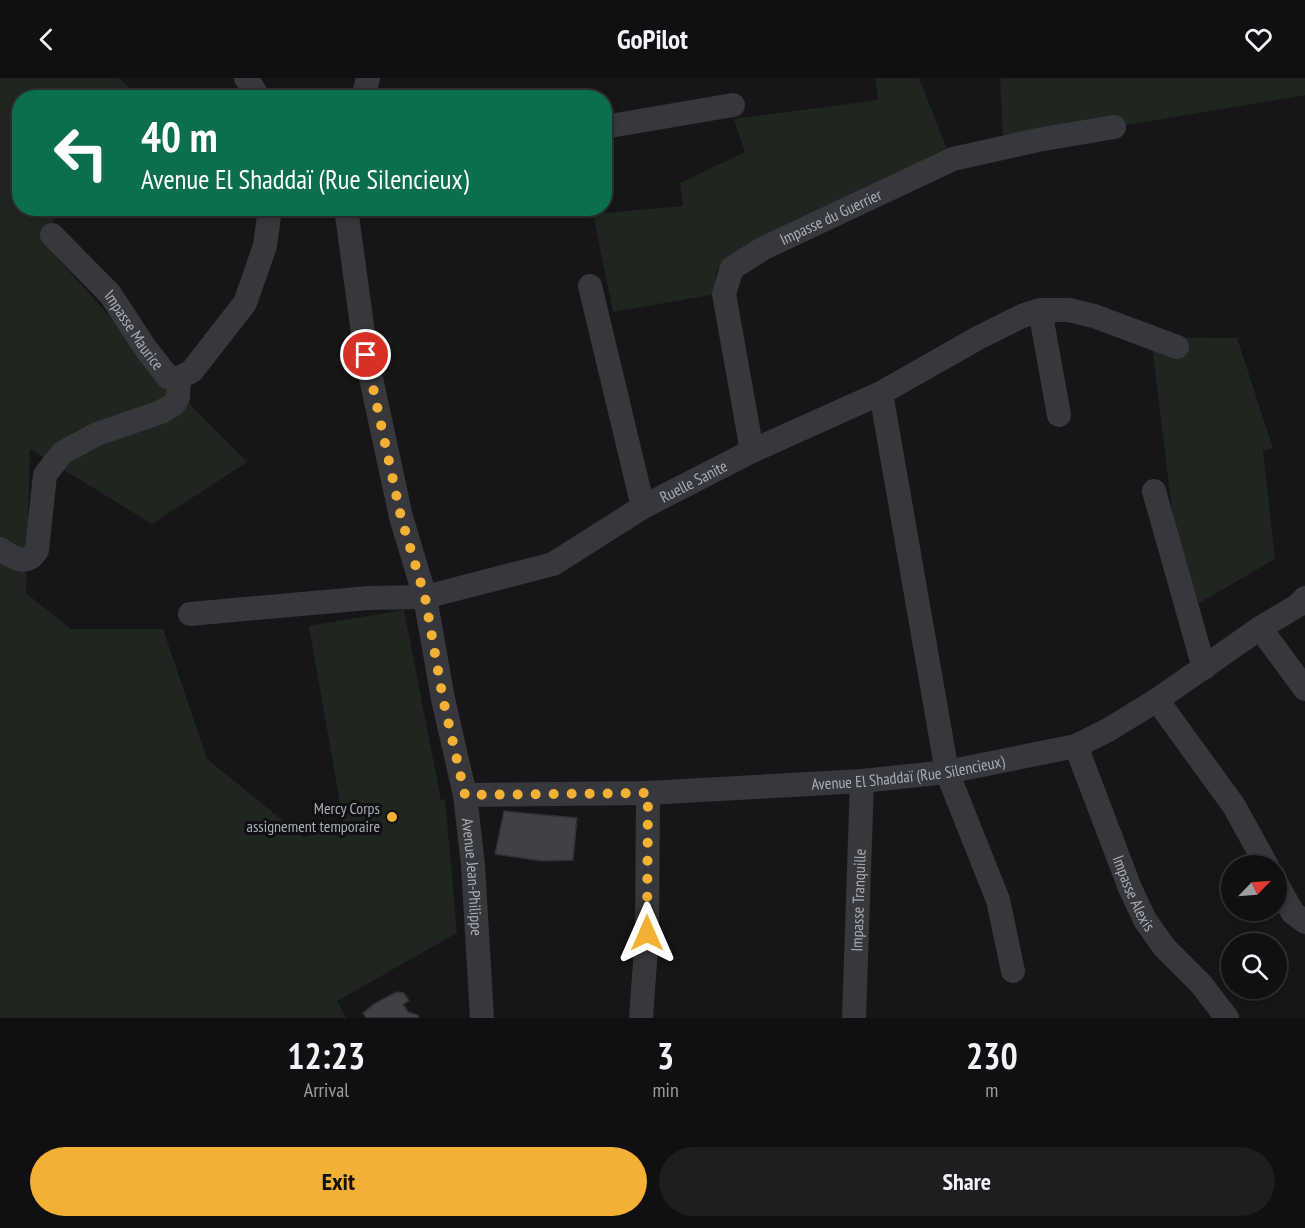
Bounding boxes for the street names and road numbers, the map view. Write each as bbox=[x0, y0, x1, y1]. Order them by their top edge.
street label: Impasse du Guerrier bbox=[776, 184, 885, 249]
street label: Impasse Maurice bbox=[101, 285, 168, 374]
street label: Ruelle Sanite bbox=[656, 455, 731, 507]
street label: Avenue El Shaddaï (Rue Silencieux) bbox=[811, 751, 1007, 794]
street label: Avenue Jean-Philippe bbox=[458, 817, 487, 936]
street label: Impasse Tranquille bbox=[846, 848, 870, 952]
street label: Impasse Alexis bbox=[1108, 852, 1160, 935]

